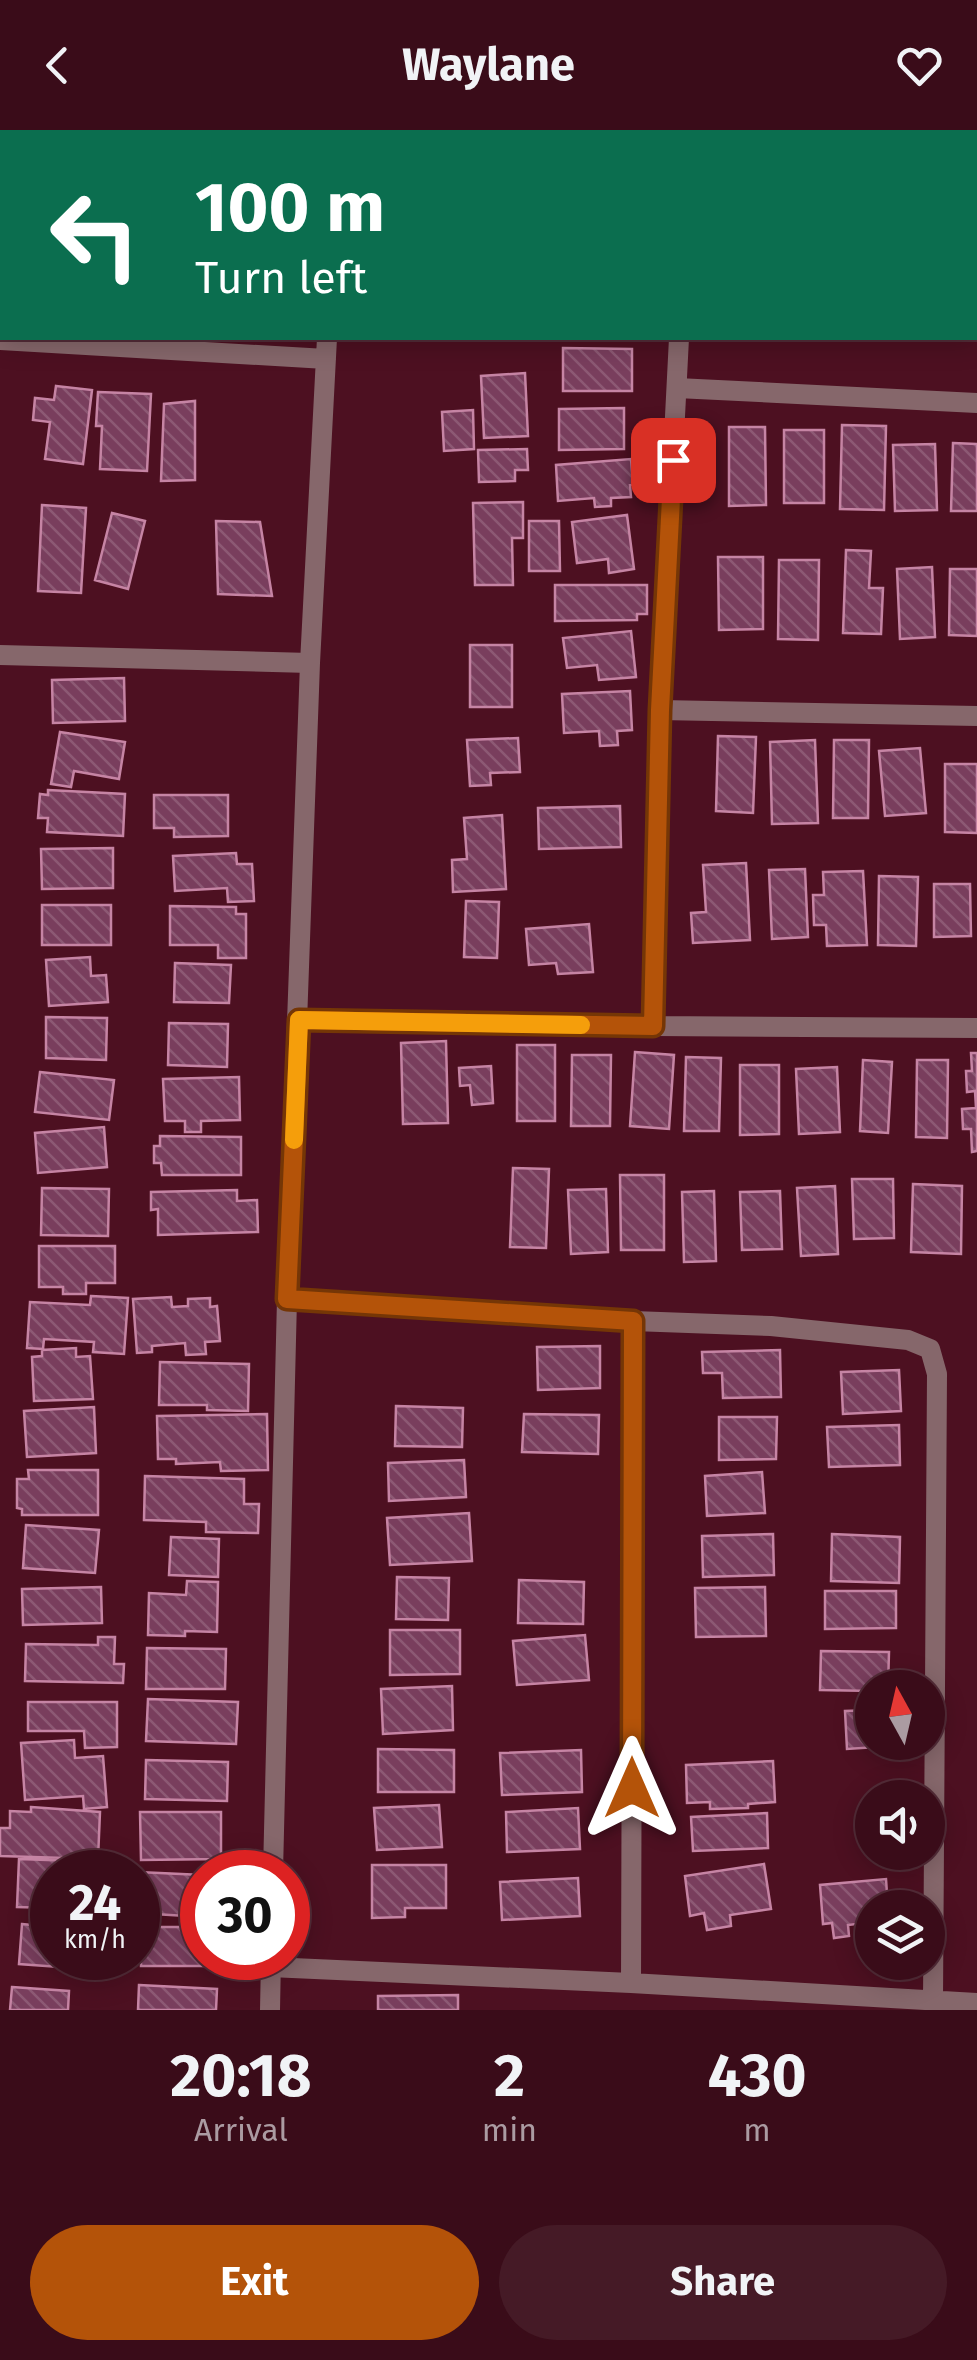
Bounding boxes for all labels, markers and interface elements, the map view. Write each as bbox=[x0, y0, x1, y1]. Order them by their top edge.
icon: back bbox=[30, 38, 85, 93]
text: Waylane bbox=[402, 38, 575, 92]
icon: heart bbox=[892, 38, 947, 93]
text: 100 m bbox=[195, 166, 385, 250]
icon: left bbox=[30, 170, 160, 300]
text: Turn left bbox=[195, 251, 367, 305]
pin bbox=[631, 418, 716, 503]
icon: arrive bbox=[646, 433, 701, 488]
north arrow bbox=[855, 1670, 945, 1760]
map controls bbox=[855, 1670, 945, 1980]
position arrow bbox=[580, 1736, 684, 1840]
button: sound bbox=[855, 1780, 945, 1870]
speed limit sign: 30 bbox=[180, 1850, 310, 1980]
text: 24 bbox=[69, 1873, 121, 1933]
button: layers bbox=[855, 1890, 945, 1980]
text: km/h bbox=[64, 1925, 126, 1955]
text: 20:18 bbox=[170, 2040, 312, 2112]
text: 2 bbox=[494, 2040, 525, 2112]
text: 430 bbox=[707, 2040, 807, 2112]
text: Arrival bbox=[194, 2111, 288, 2149]
text: min bbox=[482, 2111, 537, 2149]
text: m bbox=[743, 2111, 771, 2149]
button: Exit bbox=[30, 2225, 479, 2340]
button: Share bbox=[499, 2225, 947, 2340]

